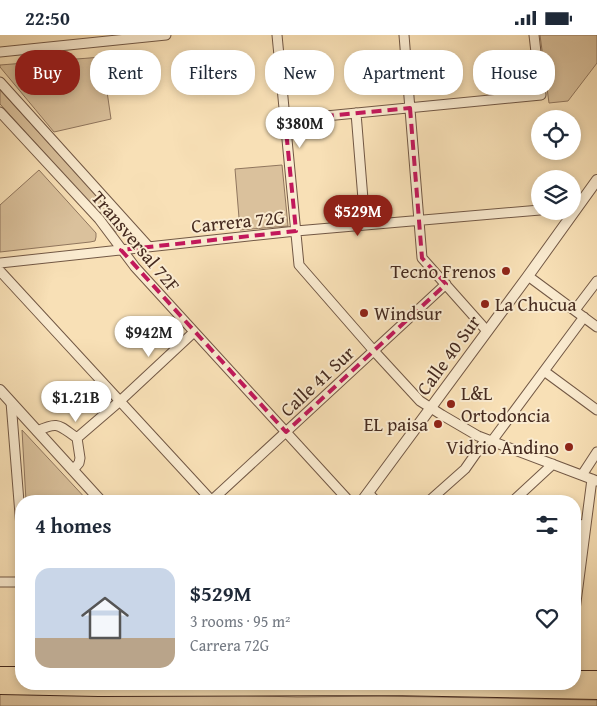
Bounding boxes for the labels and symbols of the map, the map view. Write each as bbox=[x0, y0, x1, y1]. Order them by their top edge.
pin: $380M bbox=[265, 107, 335, 149]
street label: Transversal 72F bbox=[85, 184, 187, 298]
pin: $529M bbox=[323, 195, 393, 237]
street label: Carrera 72G bbox=[190, 202, 286, 240]
place label: Tecno Frenos bbox=[391, 257, 496, 285]
marker: Tecno Frenos bbox=[500, 265, 512, 277]
place label: La Chucua bbox=[495, 290, 576, 318]
marker: La Chucua bbox=[479, 298, 491, 310]
place label: Windsur bbox=[374, 299, 442, 327]
marker: Windsur bbox=[358, 307, 370, 319]
street label: Calle 40 Sur bbox=[409, 309, 487, 401]
pin: $942M bbox=[114, 315, 184, 358]
street label: Calle 41 Sur bbox=[273, 339, 361, 423]
place label: L&L Ortodoncia bbox=[461, 379, 550, 429]
pin: $1.21B bbox=[35, 381, 117, 423]
marker: L&L Ortodoncia bbox=[445, 398, 457, 410]
place label: EL paisa bbox=[364, 410, 428, 438]
marker: EL paisa bbox=[432, 418, 444, 430]
place label: Vidrio Andino bbox=[446, 433, 559, 461]
marker: Vidrio Andino bbox=[563, 441, 575, 453]

